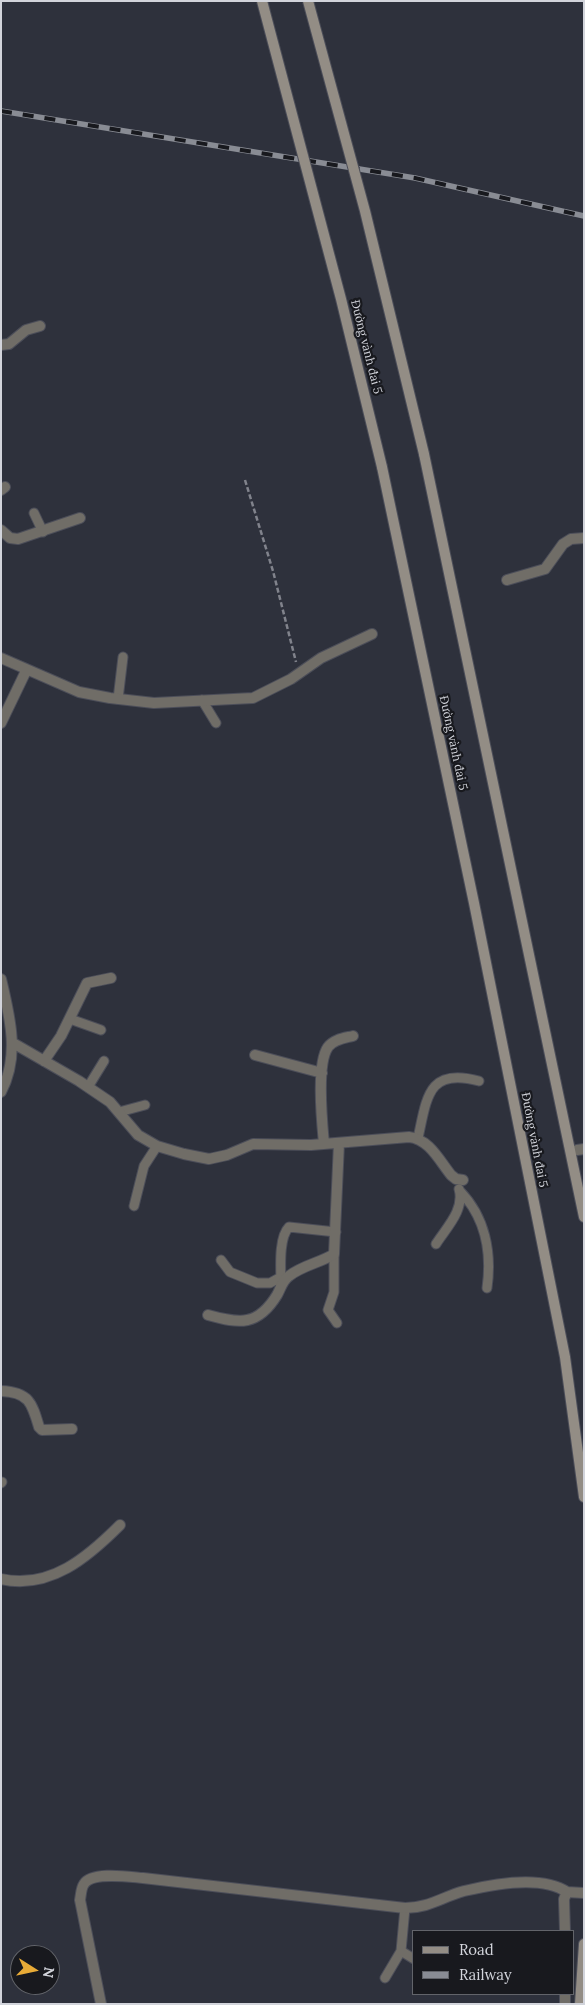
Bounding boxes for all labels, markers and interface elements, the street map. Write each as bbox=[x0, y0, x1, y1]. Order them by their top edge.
street label: Đường vành đai 5 bbox=[347, 298, 385, 396]
street label: Đường vành đai 5 bbox=[436, 694, 470, 792]
street label: Đường vành đai 5 bbox=[518, 1091, 550, 1189]
legend bbox=[412, 1930, 575, 1995]
text: Road bbox=[459, 1940, 494, 1959]
north arrow bbox=[10, 1945, 60, 1995]
text: Railway bbox=[459, 1965, 512, 1984]
text: N bbox=[39, 1966, 59, 1979]

